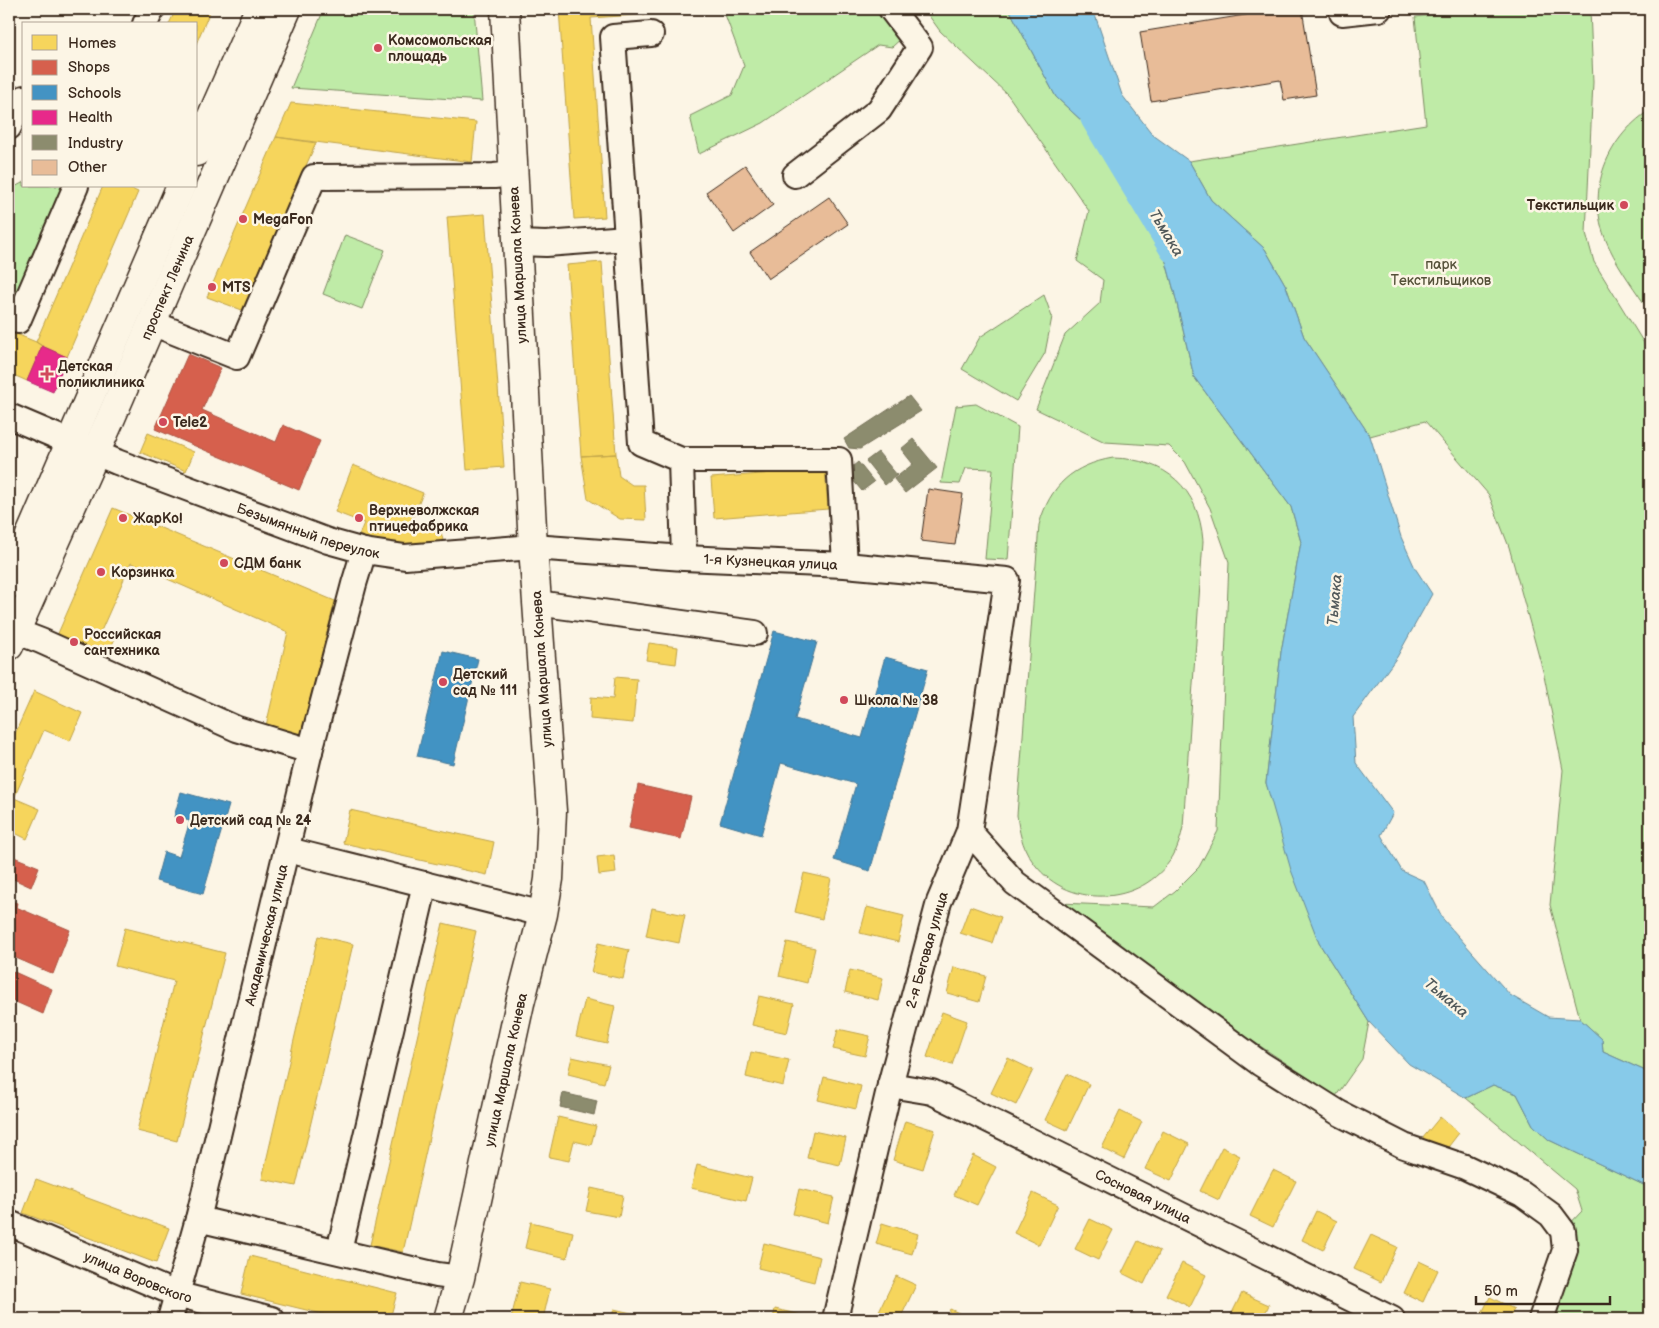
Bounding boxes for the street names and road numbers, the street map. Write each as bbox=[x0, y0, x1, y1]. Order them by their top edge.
street label: улица Маршала Конева bbox=[505, 185, 531, 344]
street label: проспект Ленина bbox=[137, 232, 197, 342]
street label: Безымянный переулок bbox=[235, 499, 382, 562]
street label: 1-я Кузнецкая улица bbox=[703, 550, 839, 573]
street label: улица Маршала Конева bbox=[528, 589, 556, 748]
street label: Академическая улица bbox=[241, 862, 291, 1008]
street label: 2-я Беговая улица bbox=[902, 889, 952, 1010]
street label: улица Маршала Конева bbox=[480, 990, 531, 1148]
street label: Сосновая улица bbox=[1092, 1165, 1195, 1227]
street label: улица Воровского bbox=[82, 1247, 194, 1306]

